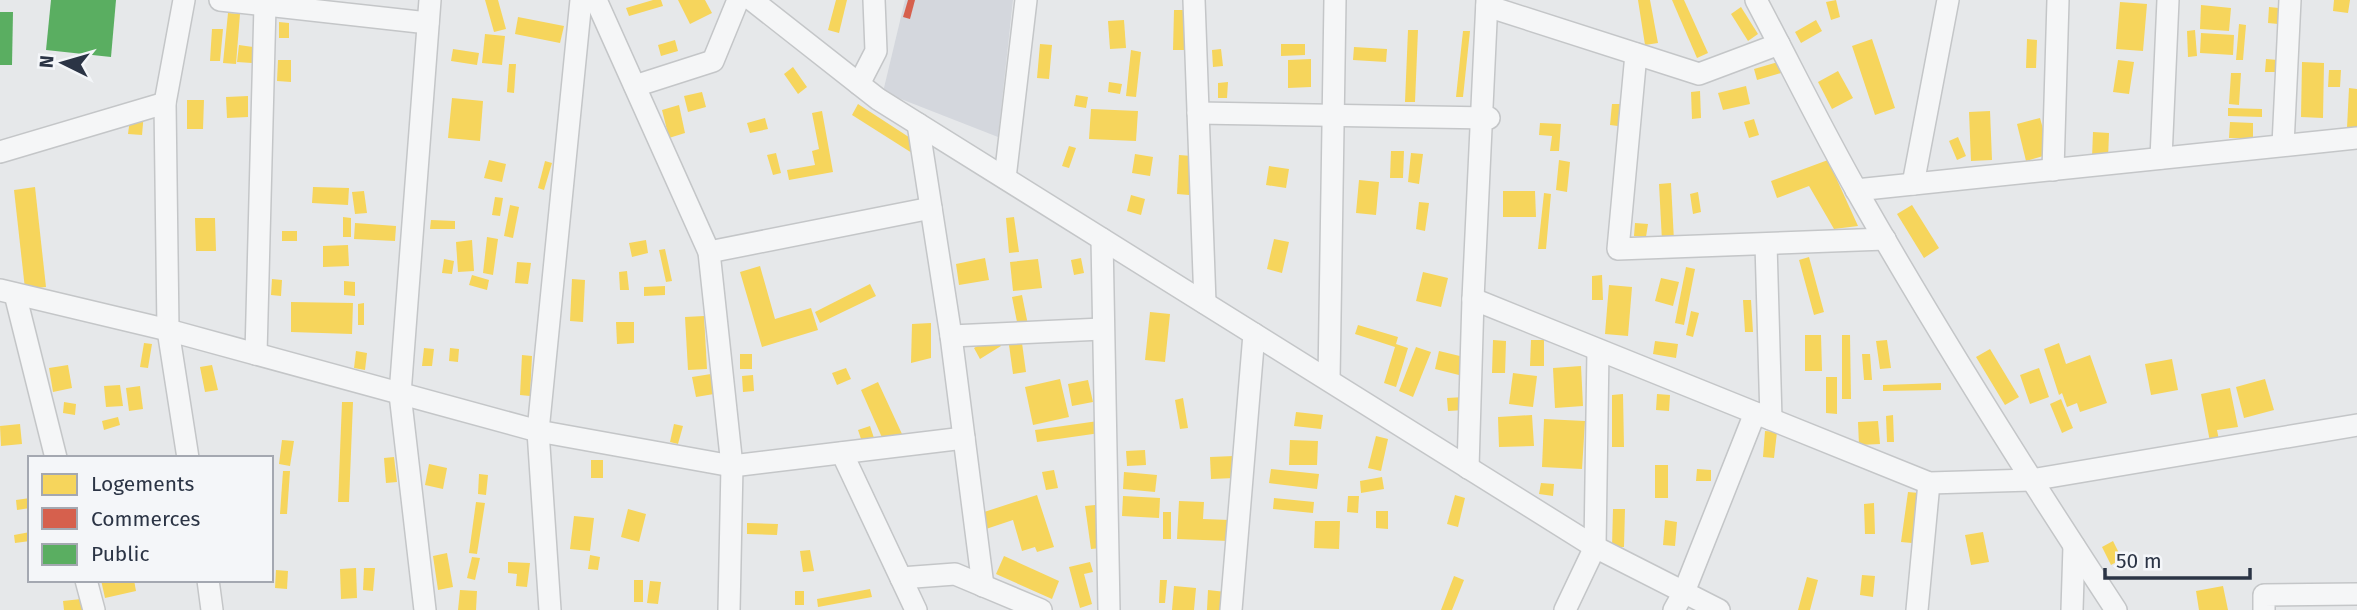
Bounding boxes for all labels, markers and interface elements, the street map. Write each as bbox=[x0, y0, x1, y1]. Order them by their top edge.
north arrow bbox=[28, 28, 98, 98]
text: N bbox=[35, 54, 59, 69]
legend bbox=[28, 456, 273, 582]
text: Logements bbox=[91, 471, 195, 497]
text: Commerces bbox=[91, 506, 201, 532]
scale bar bbox=[2105, 536, 2250, 580]
text: Public bbox=[91, 541, 149, 567]
text: 50 m bbox=[2116, 548, 2162, 574]

